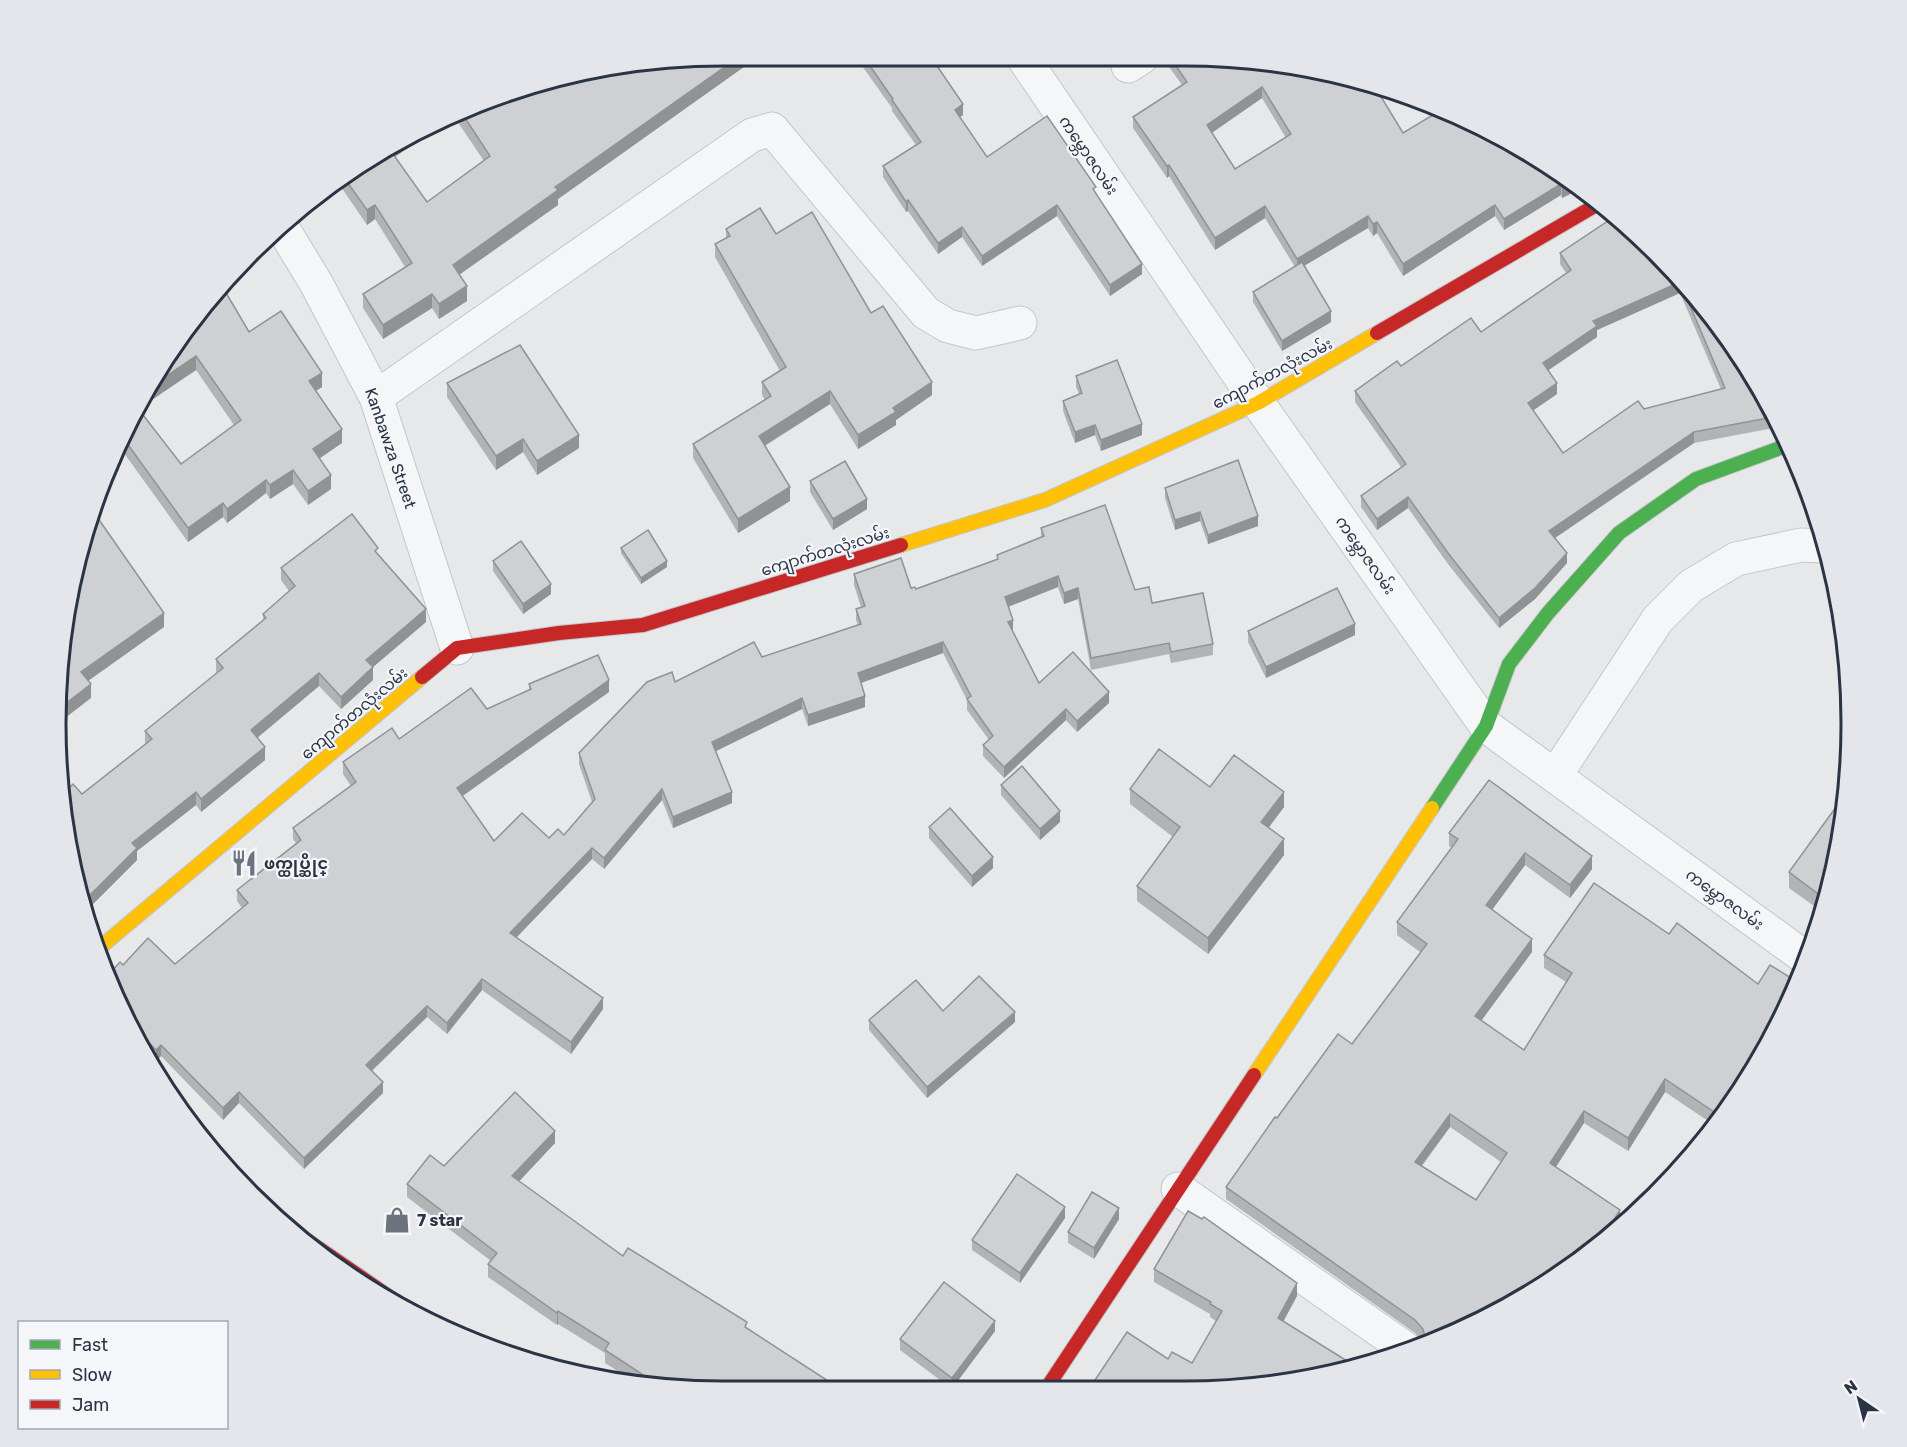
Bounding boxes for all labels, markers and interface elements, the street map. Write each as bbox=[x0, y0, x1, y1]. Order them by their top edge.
street label: ကမ္ဘောဇလမ်း bbox=[1052, 111, 1124, 201]
street label: ကျောက်တလုံးလမ်း bbox=[1208, 332, 1338, 418]
street label: Kanbawza Street bbox=[361, 385, 420, 511]
street label: ကမ္ဘောဇလမ်း bbox=[1328, 511, 1401, 600]
street label: ကျောက်တလုံးလမ်း bbox=[758, 521, 893, 585]
street label: ကျောက်တလုံးလမ်း bbox=[296, 662, 415, 767]
restaurant icon: ဖက္ထုပ္ဆိုင္ bbox=[229, 848, 259, 878]
place label: ဖက္ထုပ္ဆိုင္ bbox=[264, 853, 328, 877]
street label: ကမ္ဘောဇလမ်း bbox=[1680, 863, 1768, 937]
shop icon: 7 star bbox=[382, 1205, 412, 1235]
place label: 7 star bbox=[417, 1211, 463, 1230]
legend bbox=[18, 1321, 228, 1429]
text: Fast bbox=[72, 1334, 108, 1356]
text: Slow bbox=[72, 1364, 112, 1386]
north arrow bbox=[1829, 1369, 1889, 1429]
text: N bbox=[1841, 1376, 1861, 1398]
text: Jam bbox=[72, 1394, 109, 1416]

